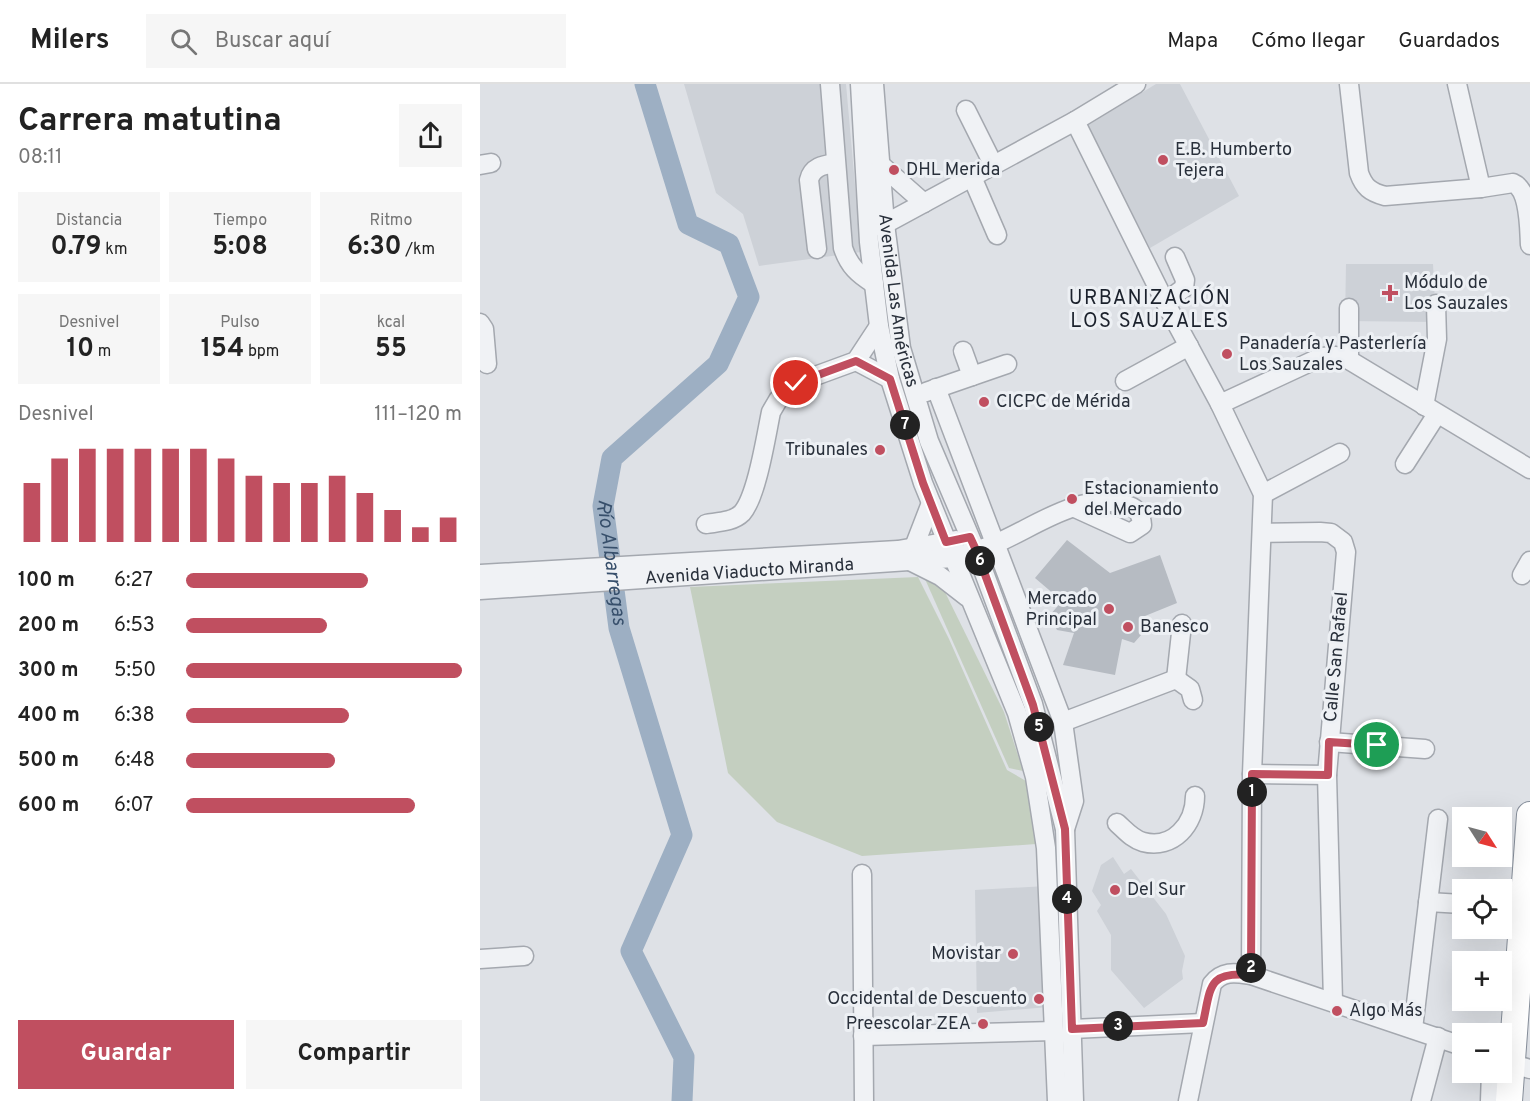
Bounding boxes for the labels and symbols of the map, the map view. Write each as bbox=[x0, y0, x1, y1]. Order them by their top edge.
place label: E.B. Humberto Tejera bbox=[1175, 139, 1292, 183]
marker: E.B. Humberto Tejera bbox=[1156, 153, 1170, 167]
place label: DHL Merida bbox=[906, 159, 1000, 182]
marker: DHL Merida bbox=[887, 163, 901, 177]
street label: Avenida Las Américas bbox=[873, 213, 924, 390]
place label: Módulo de Los Sauzales bbox=[1404, 272, 1508, 316]
district label: URBANIZACIÓN LOS SAUZALES bbox=[1069, 284, 1231, 335]
marker: Módulo de Los Sauzales bbox=[1381, 284, 1399, 302]
place label: Panadería y Pasterlería Los Sauzales bbox=[1239, 333, 1426, 377]
marker: Panadería y Pasterlería Los Sauzales bbox=[1220, 347, 1234, 361]
pin bbox=[770, 357, 821, 408]
place label: CICPC de Mérida bbox=[996, 391, 1130, 414]
marker: CICPC de Mérida bbox=[977, 395, 991, 409]
pin: 7 bbox=[890, 410, 920, 440]
place label: Tribunales bbox=[785, 439, 868, 462]
marker: Tribunales bbox=[873, 443, 887, 457]
place label: Estacionamiento del Mercado bbox=[1084, 478, 1219, 522]
marker: Estacionamiento del Mercado bbox=[1065, 492, 1079, 506]
water label: Río Albarregas bbox=[589, 497, 632, 628]
pin: 6 bbox=[965, 546, 995, 576]
street label: Avenida Viaducto Miranda bbox=[644, 553, 855, 590]
place label: Mercado Principal bbox=[1026, 588, 1097, 632]
street label: Calle San Rafael bbox=[1320, 591, 1354, 723]
marker: Mercado Principal bbox=[1102, 602, 1116, 616]
place label: Banesco bbox=[1140, 616, 1209, 639]
marker: Banesco bbox=[1121, 620, 1135, 634]
pin: 5 bbox=[1024, 712, 1054, 742]
pin bbox=[1351, 719, 1402, 770]
pin: 1 bbox=[1237, 777, 1267, 807]
north arrow bbox=[1452, 807, 1512, 867]
place label: Del Sur bbox=[1127, 879, 1186, 902]
marker: Del Sur bbox=[1108, 883, 1122, 897]
pin: 4 bbox=[1052, 884, 1082, 914]
place label: Movistar bbox=[931, 943, 1001, 966]
marker: Movistar bbox=[1006, 947, 1020, 961]
pin: 2 bbox=[1236, 953, 1266, 983]
place label: Occidental de Descuento bbox=[827, 988, 1027, 1011]
marker: Occidental de Descuento bbox=[1032, 992, 1046, 1006]
place label: Algo Más bbox=[1349, 1000, 1423, 1023]
marker: Algo Más bbox=[1330, 1004, 1344, 1018]
pin: 3 bbox=[1103, 1011, 1133, 1041]
place label: Preescolar ZEA bbox=[846, 1013, 971, 1036]
marker: Preescolar ZEA bbox=[976, 1017, 990, 1031]

